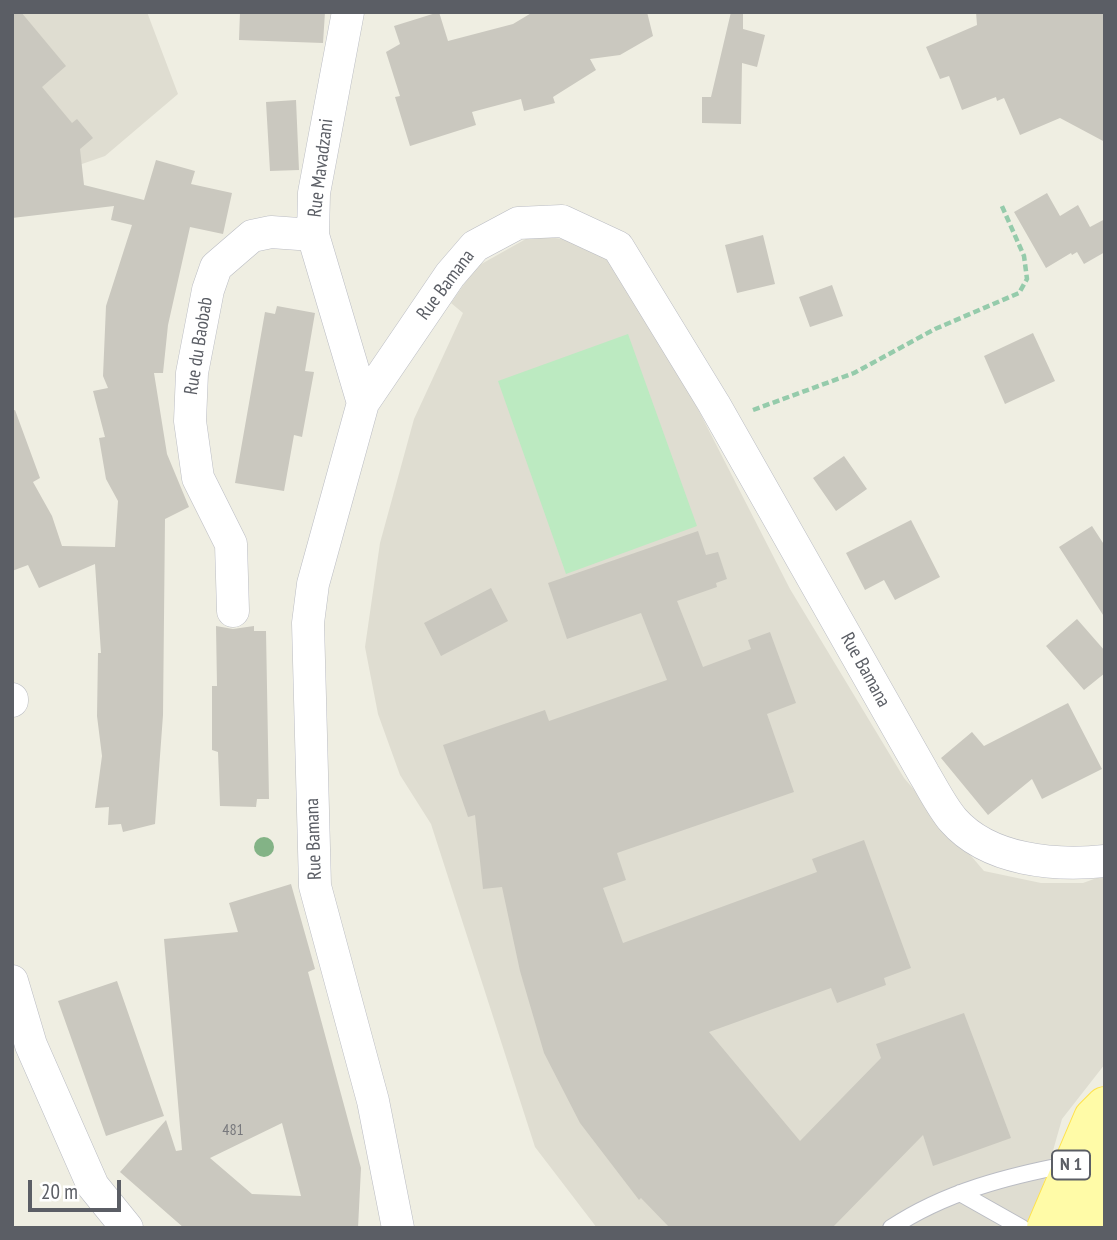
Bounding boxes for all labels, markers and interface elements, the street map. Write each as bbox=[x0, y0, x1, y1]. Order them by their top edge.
street label: Rue Mavadzani bbox=[304, 117, 338, 219]
street label: Rue Bamana bbox=[412, 246, 480, 324]
street label: Rue du Baobab bbox=[180, 296, 218, 396]
street label: Rue Bamana bbox=[835, 629, 895, 711]
street label: Rue Bamana bbox=[301, 798, 327, 880]
house number: 481 bbox=[222, 1120, 244, 1140]
road number: N 1 bbox=[1052, 1150, 1090, 1180]
scale bar bbox=[32, 1166, 124, 1210]
text: 20 m bbox=[41, 1178, 78, 1205]

